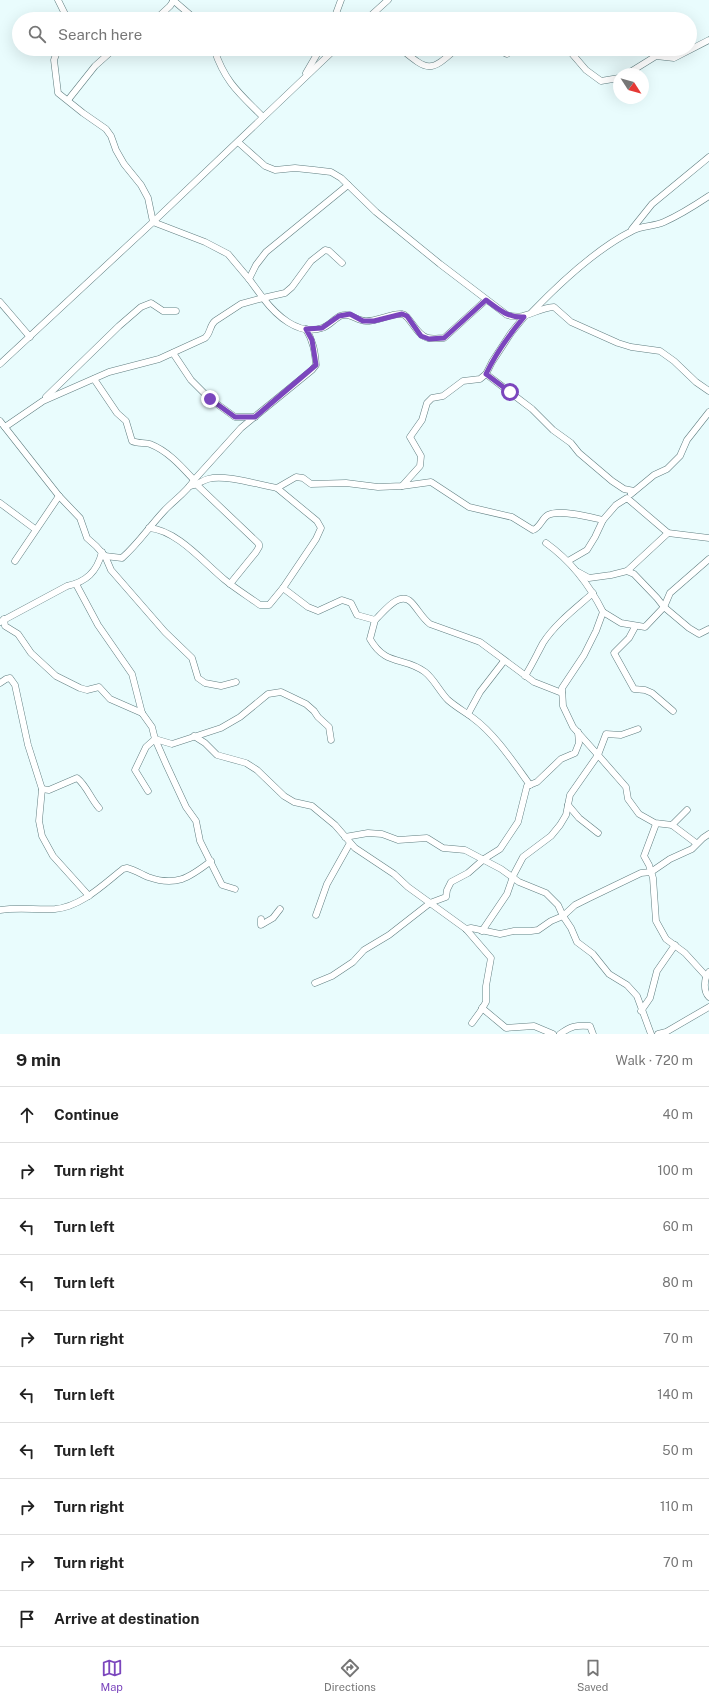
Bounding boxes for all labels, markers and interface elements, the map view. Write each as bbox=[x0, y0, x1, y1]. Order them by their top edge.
search box bbox=[12, 12, 697, 56]
icon: search bbox=[26, 23, 48, 45]
text: Search here bbox=[58, 26, 142, 43]
north arrow bbox=[613, 68, 649, 104]
route start bbox=[501, 383, 519, 401]
route end bbox=[201, 390, 219, 408]
text: 9 min bbox=[16, 1050, 61, 1070]
text: Walk · 720 m bbox=[616, 1053, 693, 1068]
icon: ahead bbox=[16, 1104, 38, 1126]
text: Continue bbox=[54, 1106, 119, 1123]
text: 40 m bbox=[662, 1107, 693, 1122]
icon: right bbox=[16, 1160, 38, 1182]
text: Turn right bbox=[54, 1162, 124, 1179]
text: 100 m bbox=[657, 1163, 693, 1178]
icon: left bbox=[16, 1216, 38, 1238]
text: Turn left bbox=[54, 1218, 115, 1235]
text: 60 m bbox=[663, 1219, 693, 1234]
icon: left bbox=[16, 1272, 38, 1294]
text: Turn left bbox=[54, 1274, 115, 1291]
text: 80 m bbox=[662, 1275, 693, 1290]
icon: right bbox=[16, 1328, 38, 1350]
text: Turn right bbox=[54, 1330, 124, 1347]
text: 70 m bbox=[663, 1331, 693, 1346]
icon: left bbox=[16, 1384, 38, 1406]
text: Turn left bbox=[54, 1386, 115, 1403]
text: 140 m bbox=[657, 1387, 693, 1402]
icon: left bbox=[16, 1440, 38, 1462]
text: Turn left bbox=[54, 1442, 115, 1459]
text: 50 m bbox=[662, 1443, 693, 1458]
icon: right bbox=[16, 1496, 38, 1518]
text: Turn right bbox=[54, 1498, 124, 1515]
text: 110 m bbox=[660, 1499, 693, 1514]
icon: right bbox=[16, 1552, 38, 1574]
text: Turn right bbox=[54, 1554, 124, 1571]
text: 70 m bbox=[663, 1555, 693, 1570]
icon: arrive bbox=[16, 1608, 38, 1630]
text: Arrive at destination bbox=[54, 1610, 199, 1627]
tab: Map bbox=[101, 1657, 123, 1693]
tab: Directions bbox=[324, 1657, 376, 1693]
tab: Saved bbox=[577, 1657, 608, 1693]

